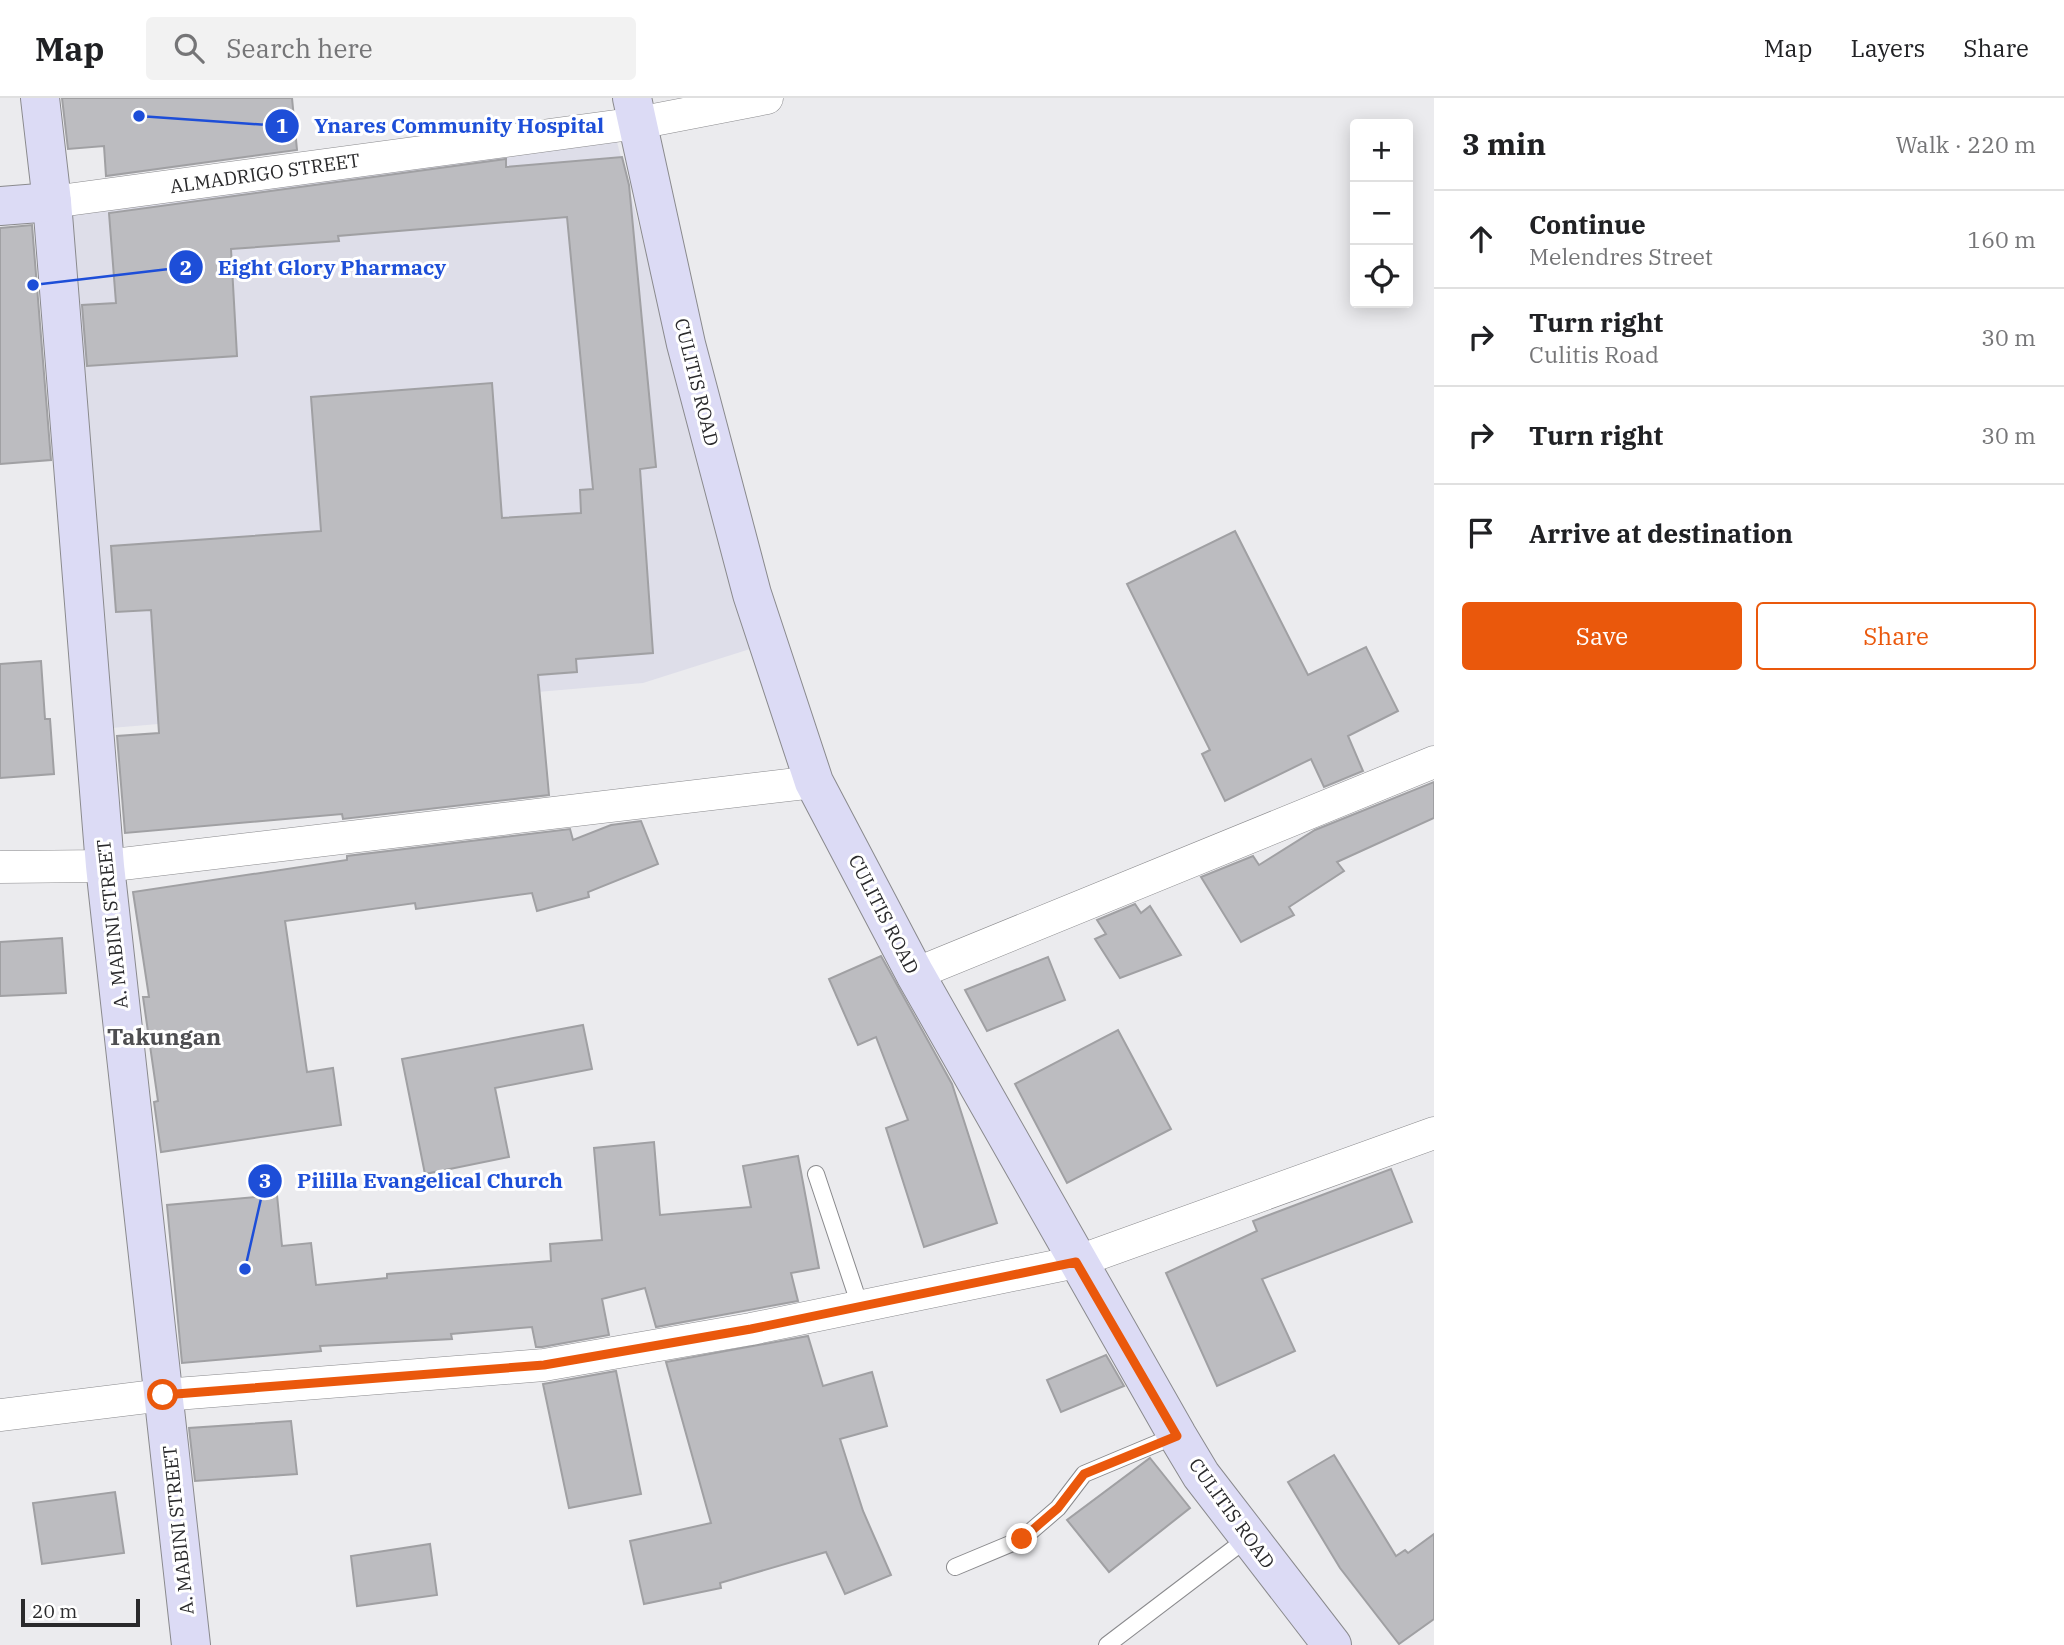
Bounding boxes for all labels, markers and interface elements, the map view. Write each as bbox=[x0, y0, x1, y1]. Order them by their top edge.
search box bbox=[146, 17, 636, 80]
text: Map bbox=[35, 27, 104, 70]
icon: search bbox=[170, 29, 208, 67]
text: Search here bbox=[226, 31, 373, 65]
text: Map bbox=[1764, 32, 1812, 64]
text: Layers bbox=[1850, 32, 1925, 64]
text: Share bbox=[1963, 32, 2029, 64]
callout: Ynares Community Hospital bbox=[265, 105, 618, 147]
text: 1 bbox=[276, 111, 288, 139]
text: Ynares Community Hospital bbox=[314, 111, 604, 139]
map controls bbox=[1350, 119, 1413, 308]
button: + bbox=[1350, 119, 1413, 182]
text: 3 min bbox=[1462, 124, 1546, 163]
text: Walk · 220 m bbox=[1895, 129, 2036, 159]
street label: ALMADRIGO STREET bbox=[168, 148, 362, 198]
button: − bbox=[1350, 182, 1413, 245]
text: Continue bbox=[1529, 207, 1646, 241]
icon: ahead bbox=[1462, 220, 1500, 258]
text: 160 m bbox=[1967, 224, 2036, 254]
text: Melendres Street bbox=[1529, 241, 1713, 271]
button: locate bbox=[1350, 245, 1413, 308]
callout: Eight Glory Pharmacy bbox=[169, 246, 460, 288]
text: 2 bbox=[180, 253, 192, 281]
text: Eight Glory Pharmacy bbox=[218, 253, 446, 281]
text: Turn right bbox=[1529, 305, 1663, 339]
street label: CULITIS ROAD bbox=[670, 316, 724, 448]
icon: right bbox=[1462, 318, 1500, 356]
text: 30 m bbox=[1981, 322, 2036, 352]
text: Culitis Road bbox=[1529, 339, 1659, 369]
icon: right bbox=[1462, 416, 1500, 454]
text: Turn right bbox=[1529, 418, 1663, 452]
text: 30 m bbox=[1981, 420, 2036, 450]
icon: arrive bbox=[1462, 514, 1500, 552]
text: Arrive at destination bbox=[1529, 516, 1793, 550]
button: Save bbox=[1462, 602, 1742, 670]
button: Share bbox=[1756, 602, 2036, 670]
street label: A. MABINI STREET bbox=[91, 838, 133, 1010]
street label: CULITIS ROAD bbox=[844, 850, 924, 978]
district label: Takungan bbox=[107, 1021, 221, 1051]
callout: Pililla Evangelical Church bbox=[248, 1160, 576, 1202]
text: 3 bbox=[259, 1166, 271, 1194]
text: Pililla Evangelical Church bbox=[297, 1166, 563, 1194]
route start bbox=[147, 1379, 178, 1410]
street label: A. MABINI STREET bbox=[157, 1444, 199, 1616]
street label: CULITIS ROAD bbox=[1184, 1453, 1280, 1573]
route end bbox=[1006, 1523, 1037, 1554]
scale bar bbox=[21, 1596, 140, 1628]
text: 20 m bbox=[32, 1599, 77, 1623]

